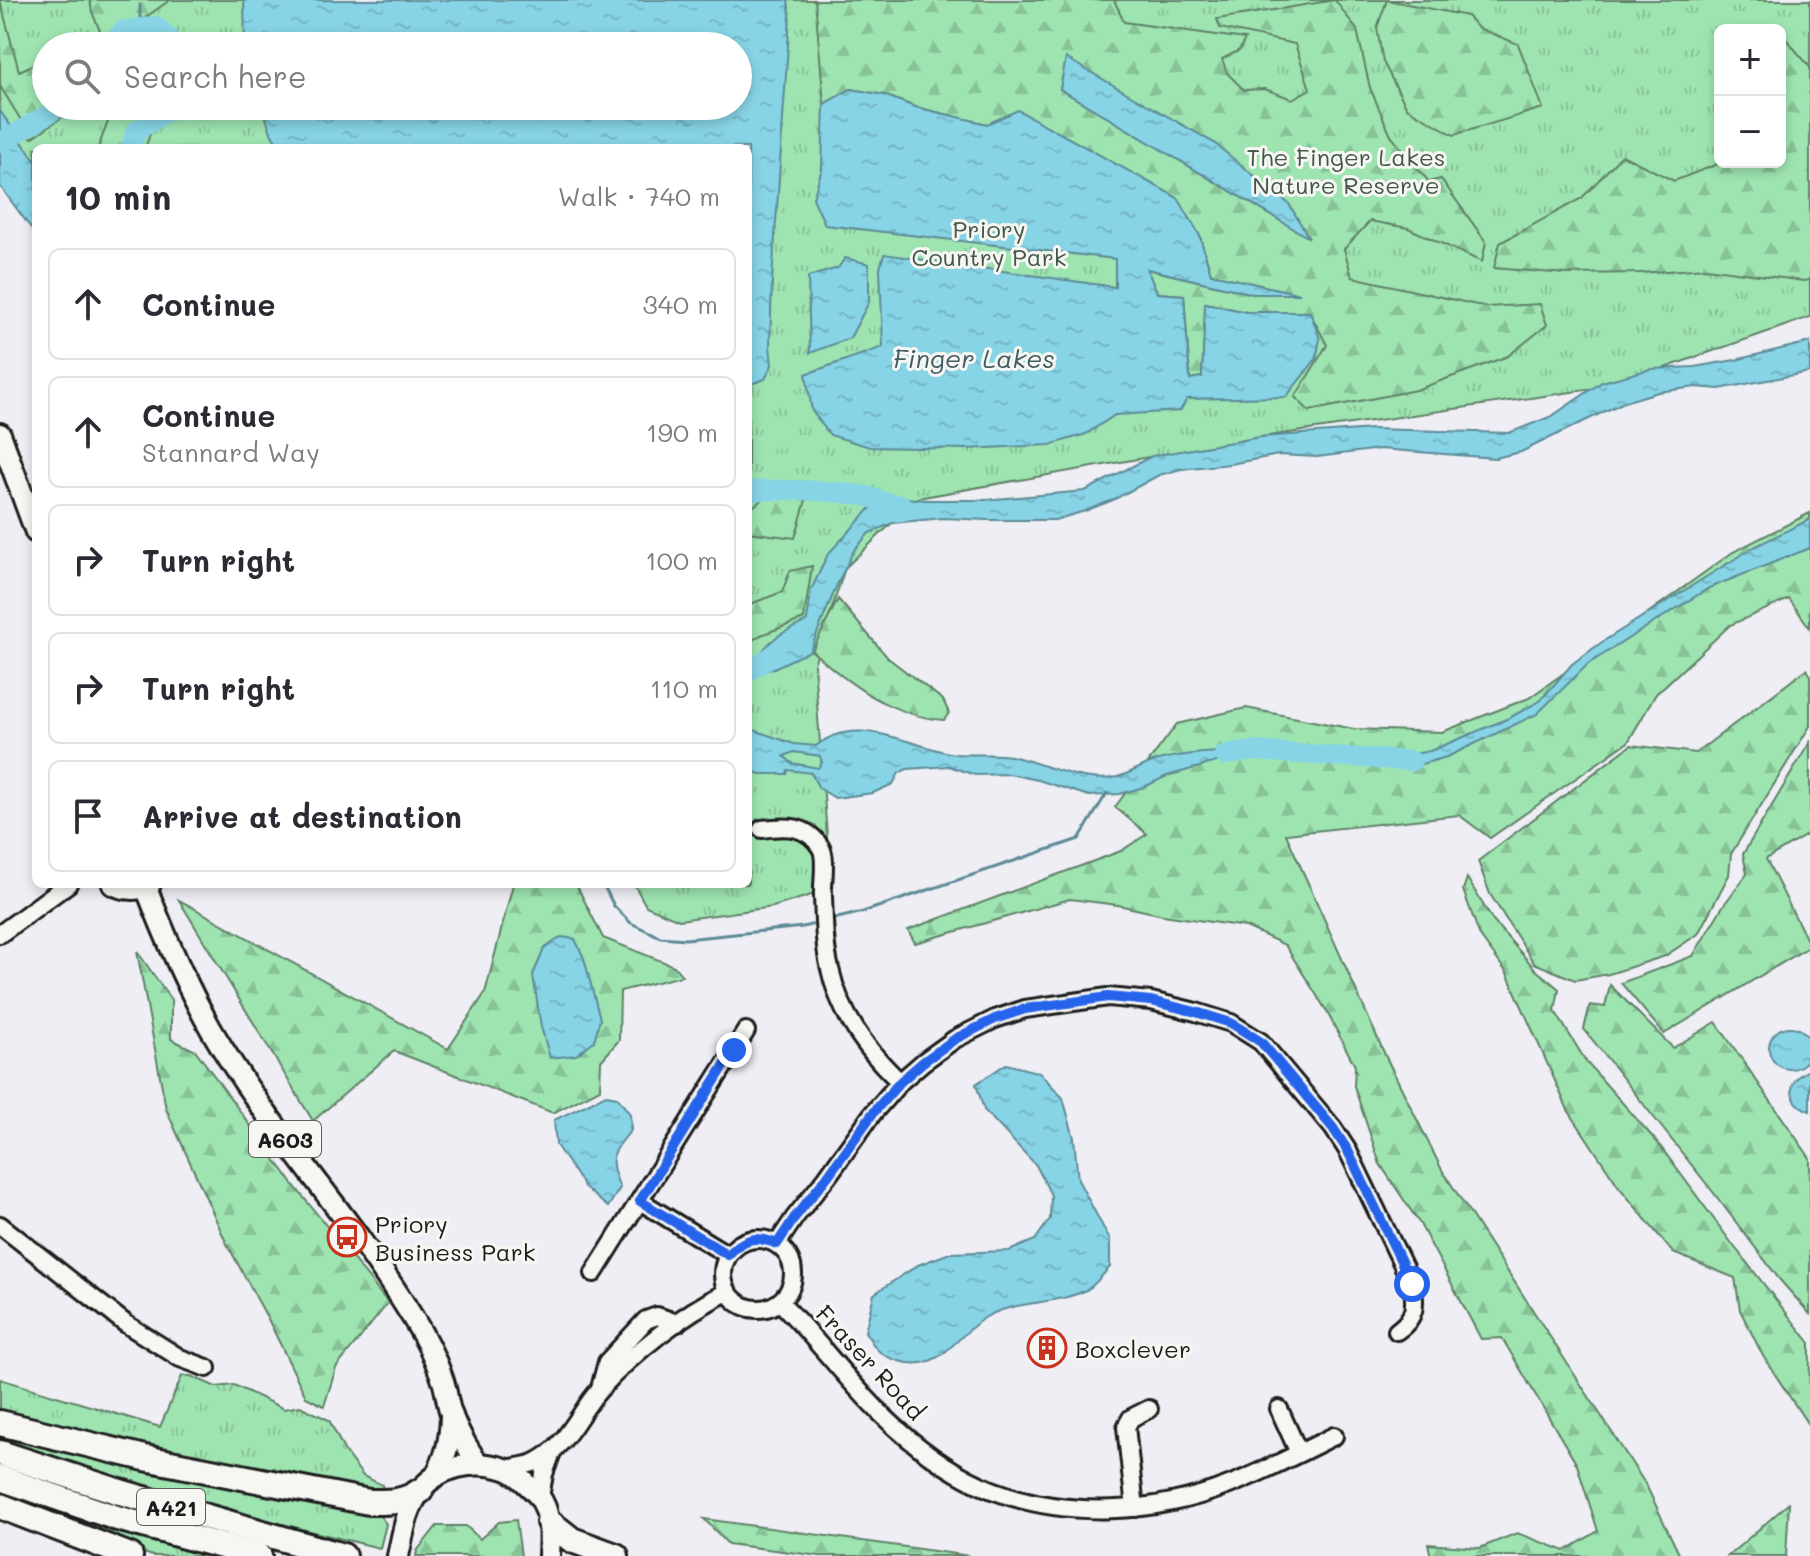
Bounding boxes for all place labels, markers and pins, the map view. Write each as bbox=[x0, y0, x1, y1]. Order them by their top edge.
place label: Priory Business Park bbox=[375, 1208, 536, 1267]
bus stop icon: Priory Business Park bbox=[326, 1216, 368, 1258]
building icon: Boxclever bbox=[1026, 1327, 1068, 1369]
place label: Boxclever bbox=[1075, 1333, 1191, 1364]

